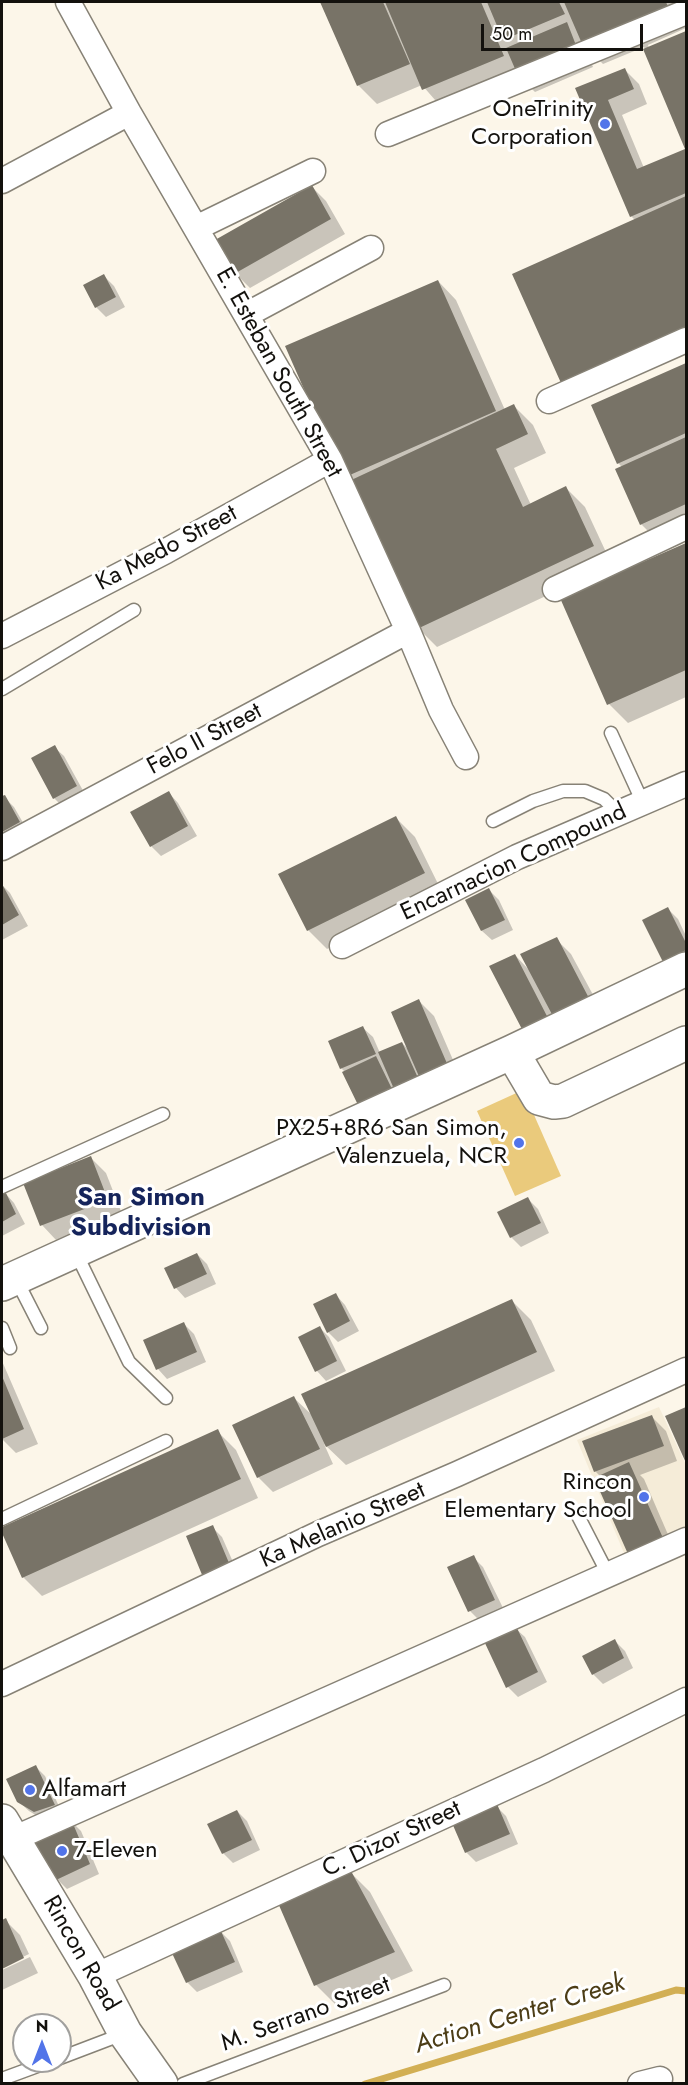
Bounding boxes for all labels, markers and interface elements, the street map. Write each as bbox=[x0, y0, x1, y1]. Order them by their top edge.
scale bar bbox=[484, 12, 646, 50]
text: 50 m bbox=[492, 21, 532, 47]
place label: OneTrinity Corporation bbox=[471, 96, 593, 152]
marker: OneTrinity Corporation bbox=[598, 117, 612, 131]
street label: E. Esteban South Street bbox=[208, 263, 348, 483]
street label: Ka Medo Street bbox=[92, 500, 242, 598]
street label: Felo II Street bbox=[143, 698, 267, 782]
street label: Encarnacion Compound bbox=[397, 798, 631, 928]
place label: PX25+8R6 San Simon, Valenzuela, NCR bbox=[276, 1115, 507, 1171]
marker: PX25+8R6 San Simon, Valenzuela, NCR bbox=[512, 1136, 526, 1150]
district label: San Simon Subdivision bbox=[71, 1183, 211, 1244]
place label: Rincon Elementary School bbox=[444, 1469, 632, 1525]
street label: Ka Melanio Street bbox=[256, 1477, 430, 1575]
marker: Rincon Elementary School bbox=[637, 1490, 651, 1504]
place label: Alfamart bbox=[42, 1776, 126, 1804]
marker: Alfamart bbox=[23, 1783, 37, 1797]
street label: C. Dizor Street bbox=[318, 1795, 466, 1885]
place label: 7-Eleven bbox=[74, 1837, 158, 1865]
marker: 7-Eleven bbox=[55, 1844, 69, 1858]
street label: Rincon Road bbox=[35, 1891, 125, 2017]
water label: Action Center Creek bbox=[411, 1968, 629, 2062]
street label: M. Serrano Street bbox=[218, 1971, 394, 2059]
north arrow bbox=[12, 2013, 72, 2073]
text: N bbox=[36, 2015, 48, 2038]

